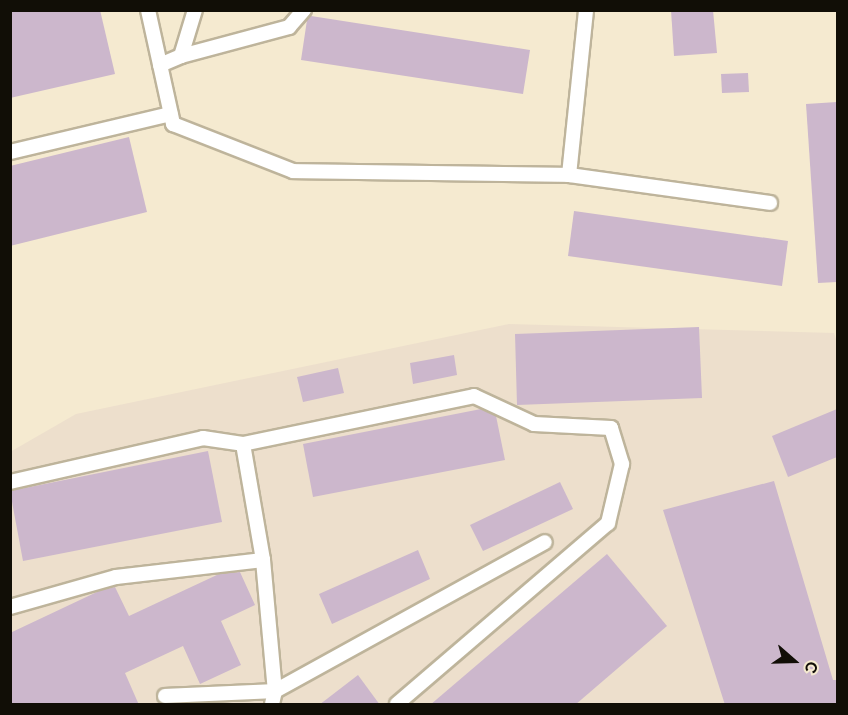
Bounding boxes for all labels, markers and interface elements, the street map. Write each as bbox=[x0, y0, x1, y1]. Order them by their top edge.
north arrow bbox=[764, 631, 824, 691]
text: С bbox=[801, 659, 822, 676]

